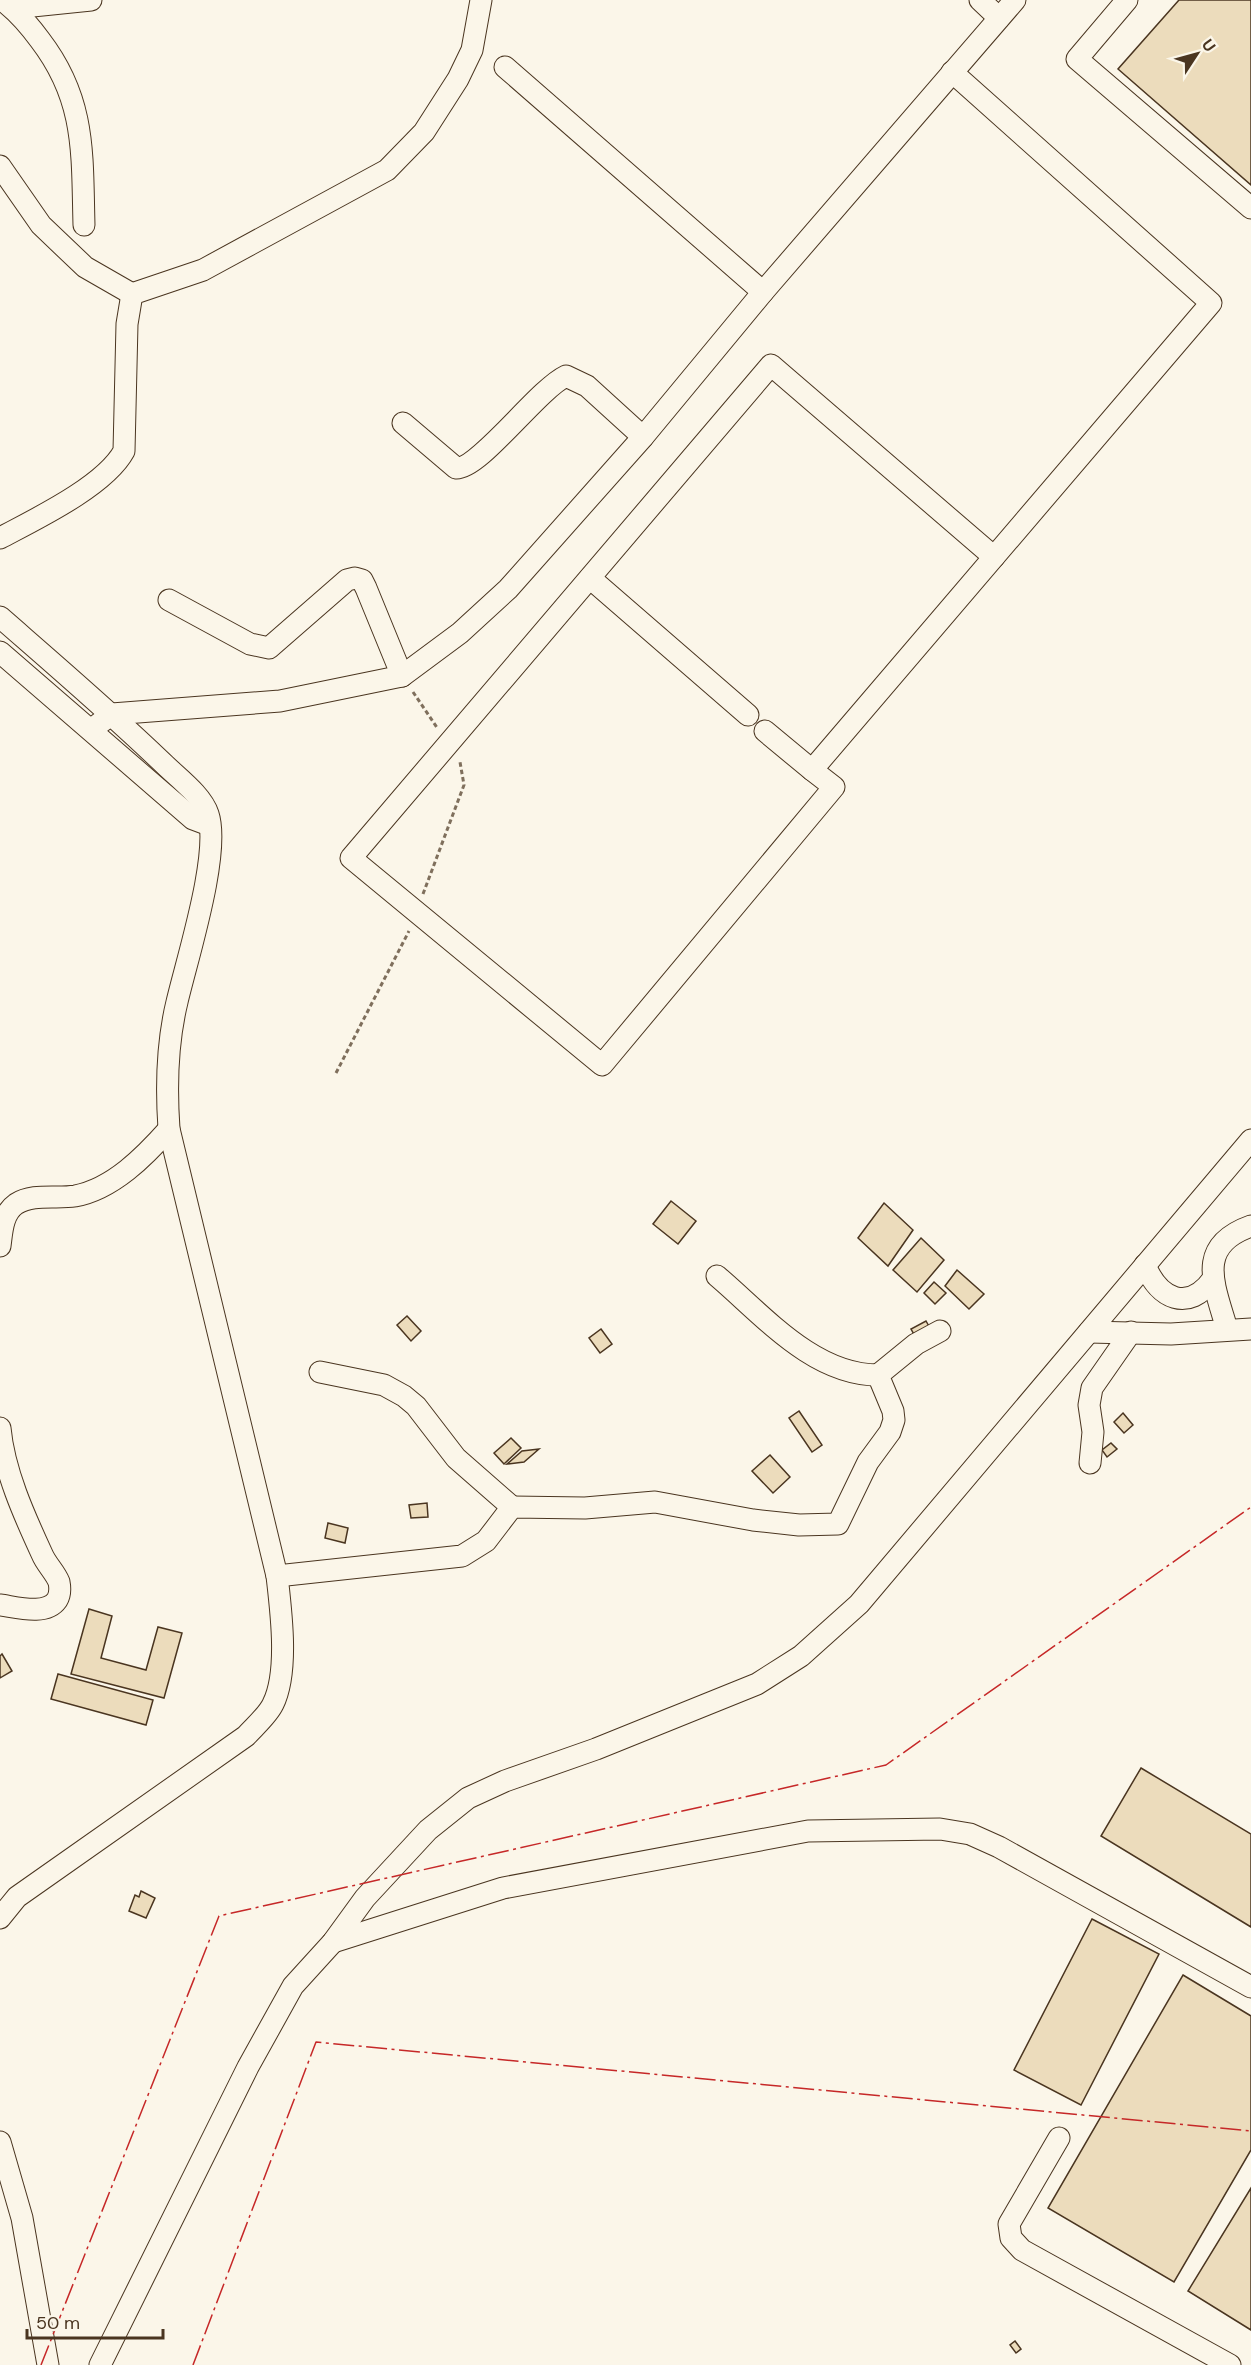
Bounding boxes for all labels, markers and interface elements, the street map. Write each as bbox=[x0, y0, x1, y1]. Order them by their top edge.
north arrow bbox=[1167, 24, 1227, 84]
text: U bbox=[1197, 35, 1220, 56]
scale bar bbox=[27, 2302, 164, 2340]
text: 50 m bbox=[36, 2311, 80, 2335]

